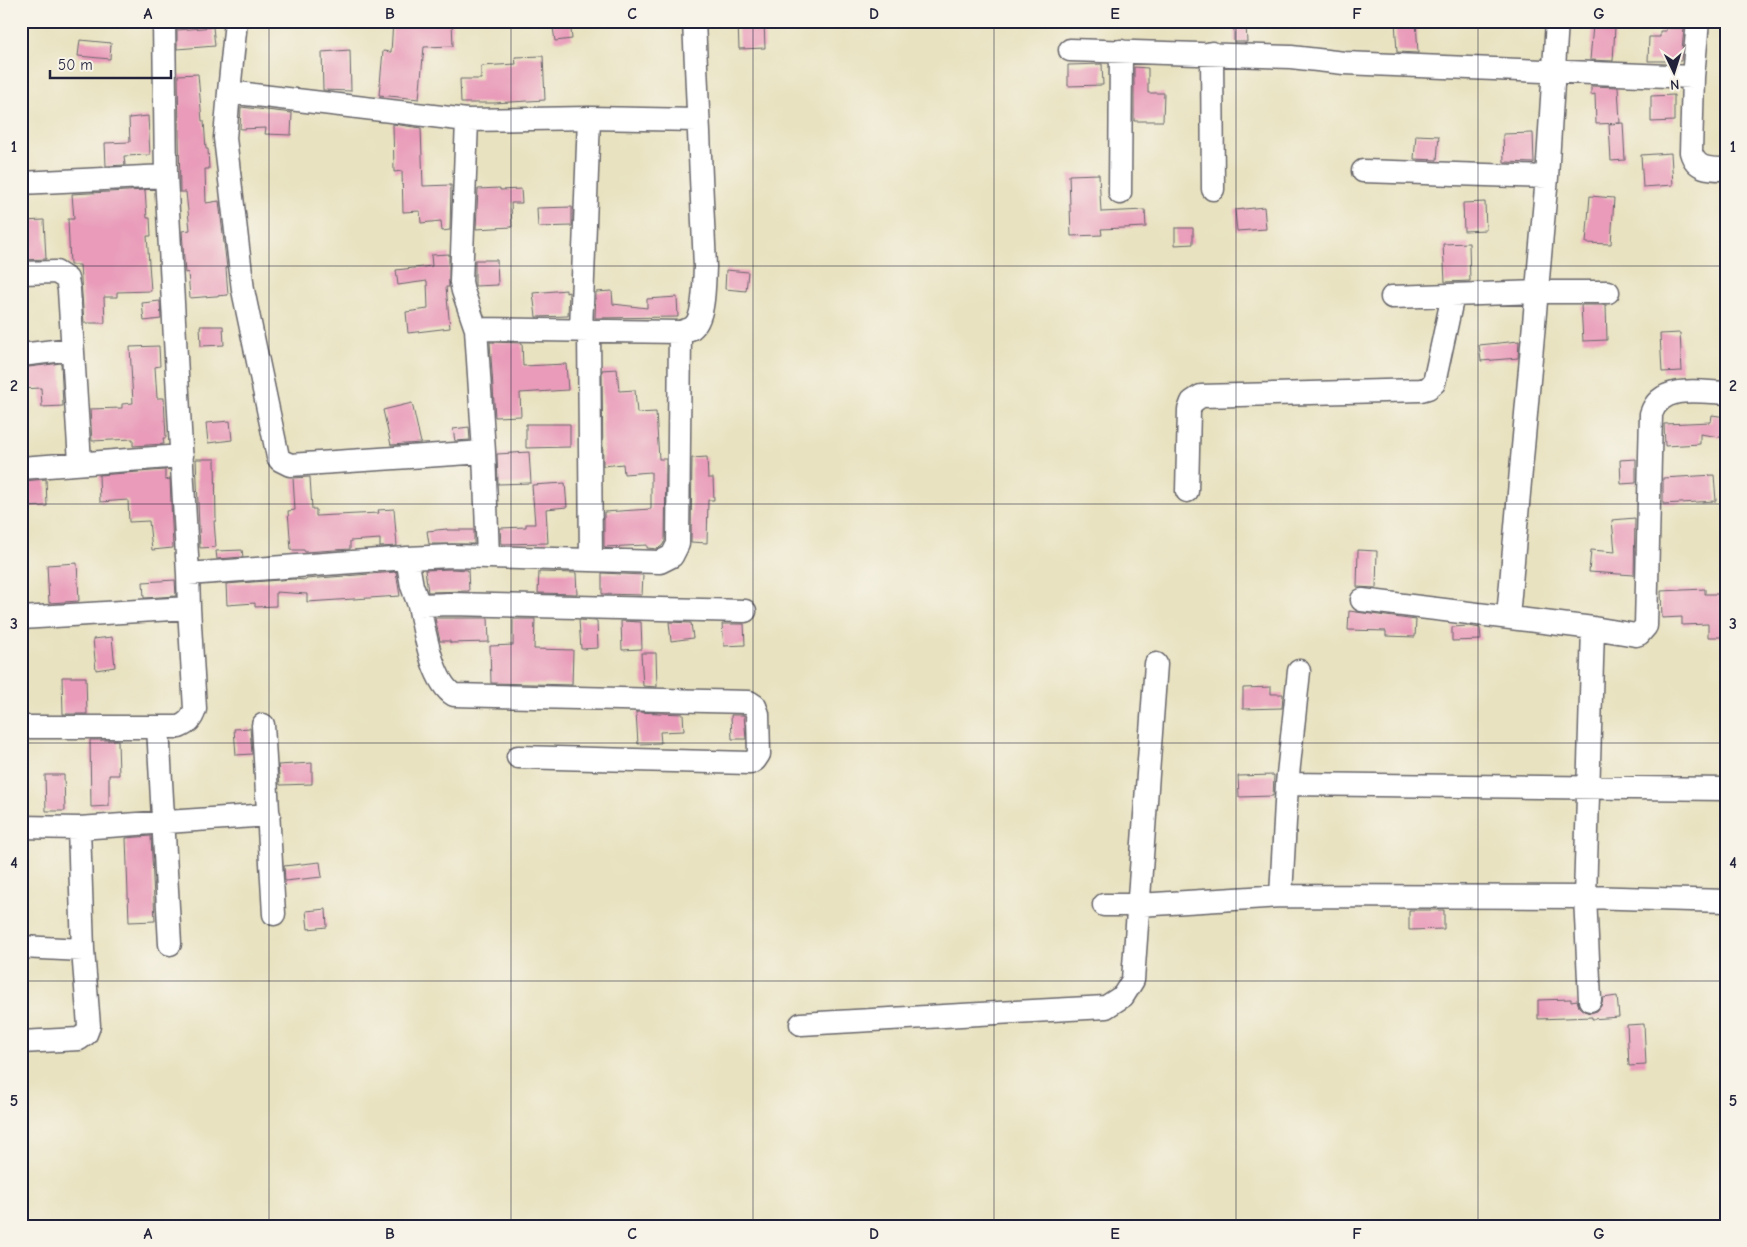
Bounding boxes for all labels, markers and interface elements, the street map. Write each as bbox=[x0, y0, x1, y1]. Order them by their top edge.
text: A bbox=[144, 5, 153, 23]
text: B bbox=[385, 5, 395, 23]
text: C bbox=[627, 5, 637, 23]
text: D bbox=[869, 5, 879, 23]
text: E bbox=[1110, 5, 1120, 23]
text: F bbox=[1352, 5, 1362, 23]
text: G bbox=[1593, 5, 1605, 23]
scale bar bbox=[50, 48, 171, 80]
north arrow bbox=[1650, 48, 1700, 98]
text: 50 m bbox=[58, 56, 93, 74]
text: N bbox=[1670, 76, 1680, 93]
text: 1 bbox=[11, 138, 17, 156]
text: 1 bbox=[1730, 138, 1736, 156]
text: 2 bbox=[10, 377, 18, 395]
text: 2 bbox=[1729, 377, 1737, 395]
text: 3 bbox=[10, 615, 18, 633]
text: 3 bbox=[1729, 615, 1737, 633]
text: 4 bbox=[10, 854, 18, 872]
text: 4 bbox=[1729, 854, 1737, 872]
text: 5 bbox=[10, 1092, 18, 1110]
text: 5 bbox=[1729, 1092, 1737, 1110]
text: A bbox=[144, 1225, 153, 1243]
text: B bbox=[385, 1225, 395, 1243]
text: C bbox=[627, 1225, 637, 1243]
text: D bbox=[869, 1225, 879, 1243]
text: E bbox=[1110, 1225, 1120, 1243]
text: F bbox=[1352, 1225, 1362, 1243]
text: G bbox=[1593, 1225, 1605, 1243]

